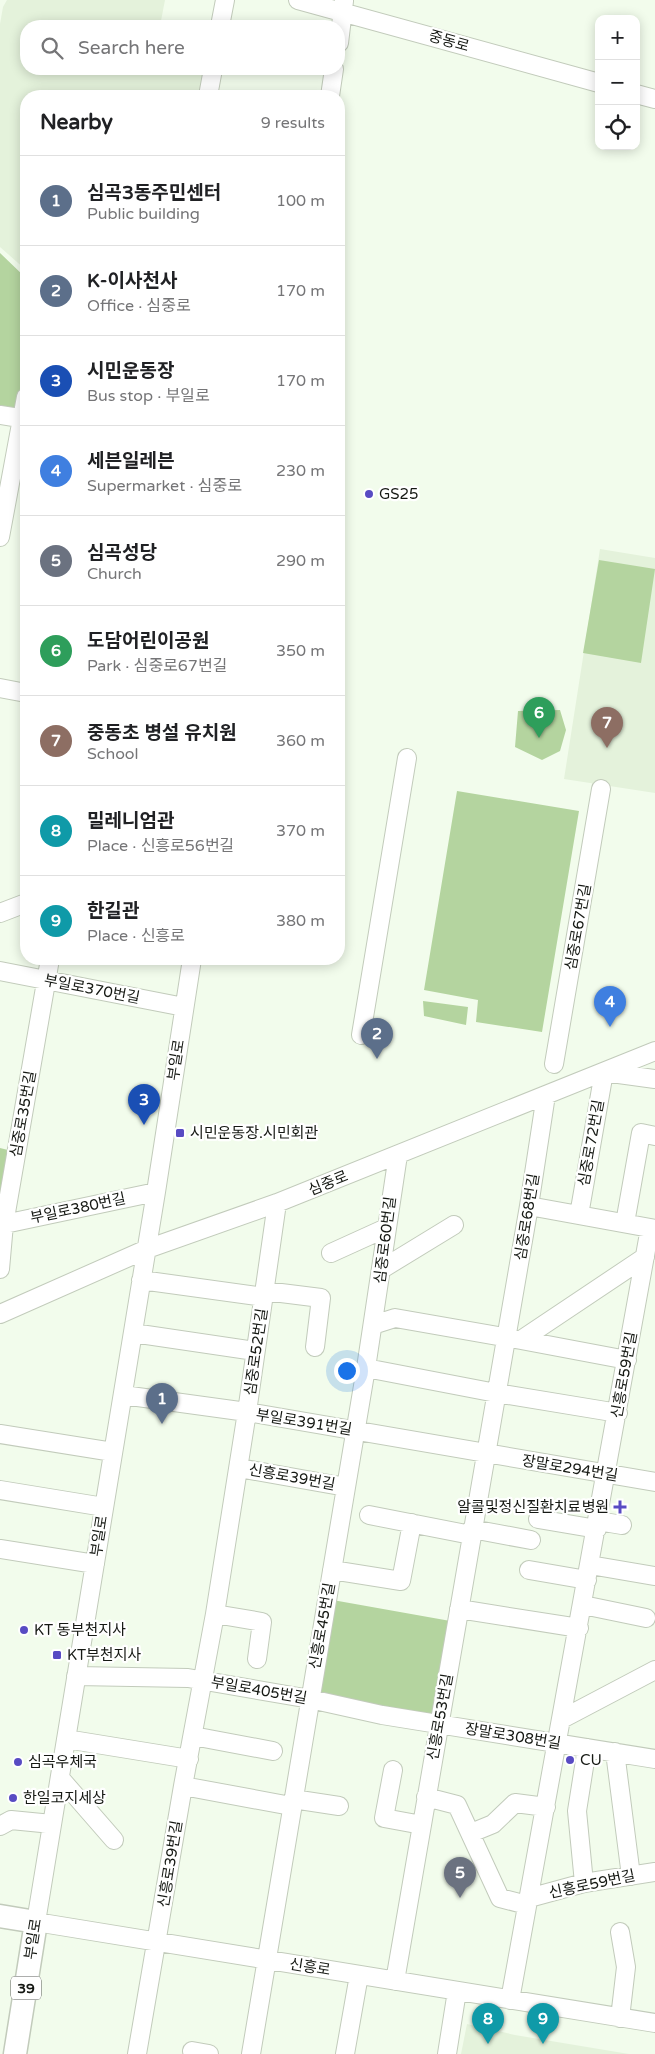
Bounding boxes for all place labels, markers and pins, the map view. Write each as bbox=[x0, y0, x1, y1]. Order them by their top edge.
place label: GS25 bbox=[379, 485, 418, 503]
marker: GS25 bbox=[363, 488, 375, 500]
pin: 6 bbox=[523, 697, 555, 738]
pin: 7 bbox=[591, 707, 623, 748]
pin: 4 bbox=[594, 986, 626, 1027]
pin: 2 bbox=[361, 1018, 393, 1059]
pin: 3 bbox=[128, 1084, 160, 1125]
place label: 시민운동장.시민회관 bbox=[190, 1124, 318, 1142]
marker: 시민운동장.시민회관 bbox=[174, 1127, 186, 1139]
pin: 1 bbox=[146, 1383, 178, 1424]
place label: 알콜및정신질환치료병원 bbox=[457, 1498, 609, 1516]
marker: 알콜및정신질환치료병원 bbox=[613, 1500, 627, 1514]
place label: KT 동부천지사 bbox=[34, 1621, 126, 1639]
marker: KT 동부천지사 bbox=[18, 1624, 30, 1636]
place label: KT부천지사 bbox=[67, 1646, 142, 1664]
marker: KT부천지사 bbox=[51, 1649, 63, 1661]
place label: CU bbox=[580, 1751, 602, 1769]
place label: 심곡우체국 bbox=[28, 1753, 97, 1771]
marker: CU bbox=[564, 1754, 576, 1766]
marker: 심곡우체국 bbox=[12, 1756, 24, 1768]
place label: 한일코지세상 bbox=[23, 1789, 106, 1807]
marker: 한일코지세상 bbox=[7, 1792, 19, 1804]
pin: 5 bbox=[444, 1857, 476, 1898]
pin: 8 bbox=[472, 2003, 504, 2044]
pin: 9 bbox=[527, 2003, 559, 2044]

